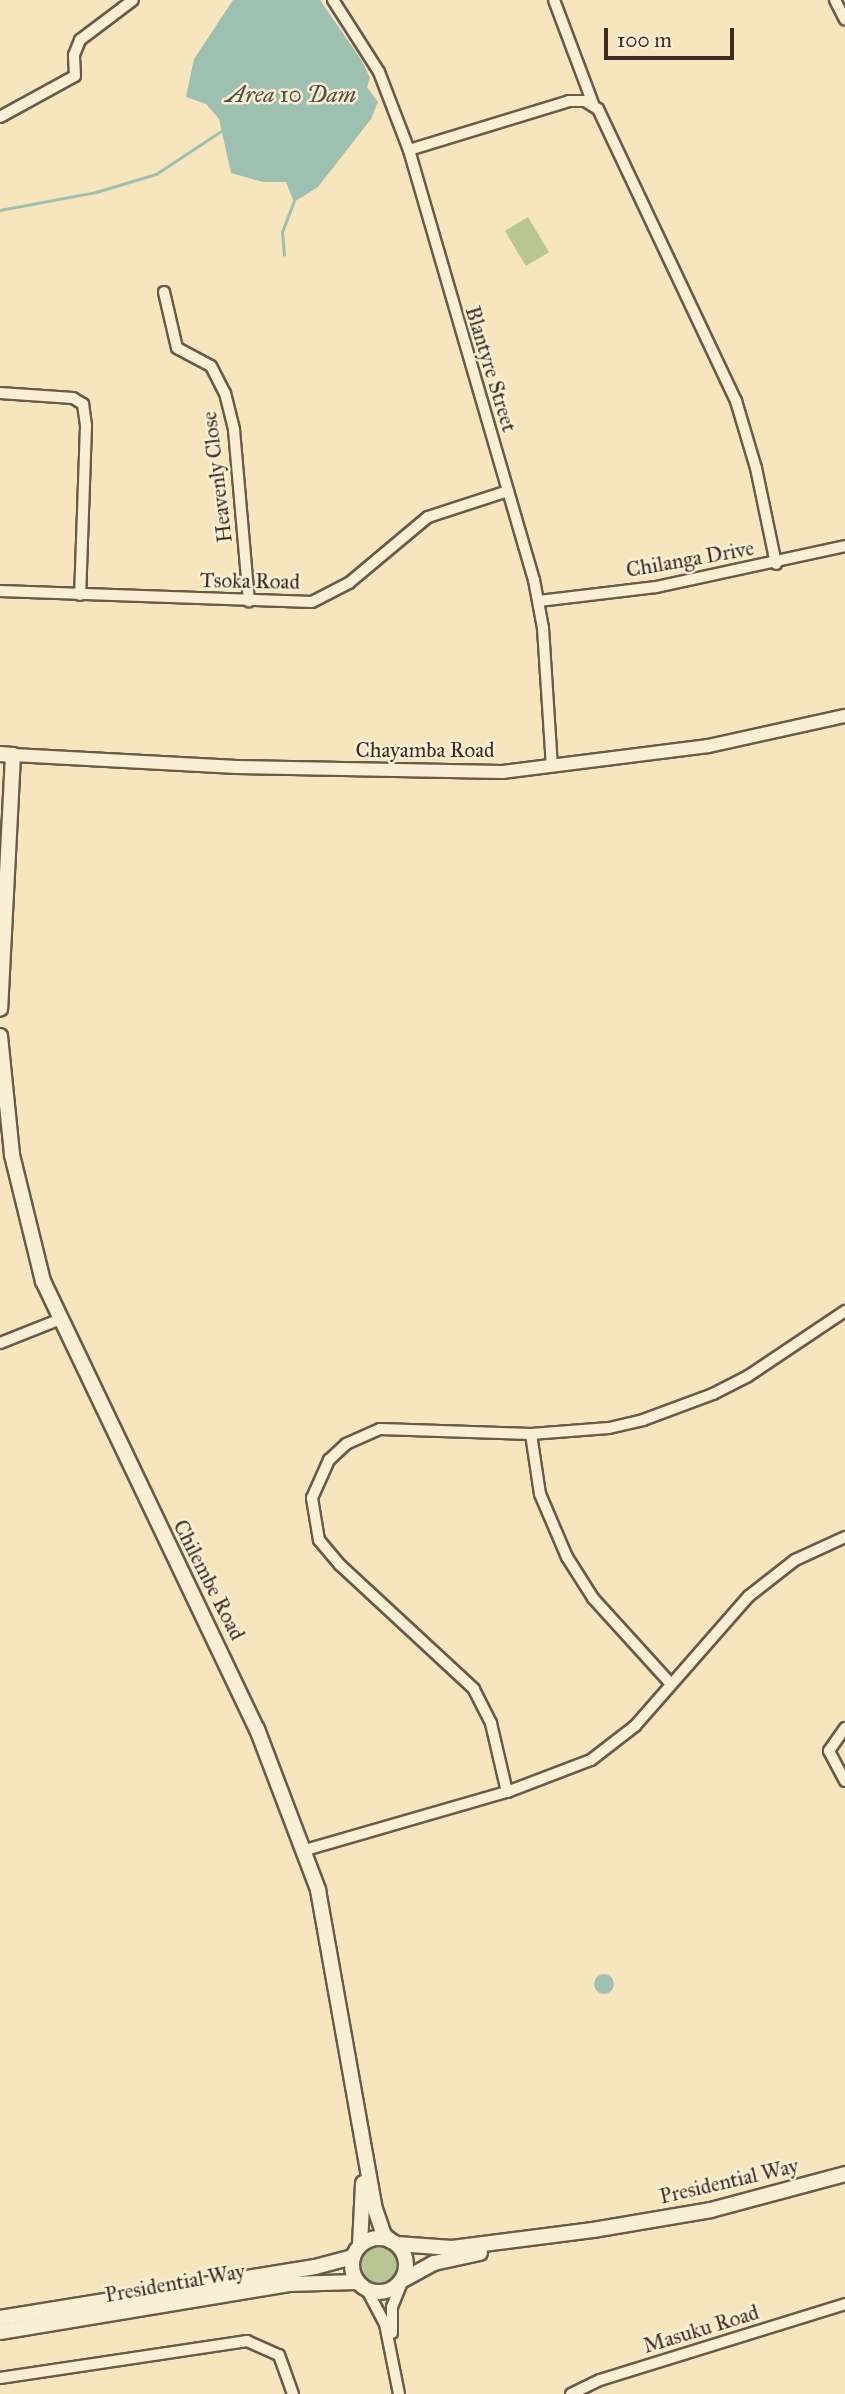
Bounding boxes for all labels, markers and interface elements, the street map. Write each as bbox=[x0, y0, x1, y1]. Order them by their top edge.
scale bar bbox=[607, 14, 736, 58]
text: 100 m bbox=[617, 27, 672, 53]
water label: Area 10 Dam bbox=[226, 80, 356, 108]
street label: Blantyre Street bbox=[460, 303, 522, 435]
street label: Heavenly Close bbox=[196, 410, 238, 544]
street label: Chilanga Drive bbox=[624, 535, 756, 583]
street label: Tsoka Road bbox=[200, 568, 300, 594]
street label: Chayamba Road bbox=[355, 737, 495, 763]
street label: Chilembe Road bbox=[168, 1516, 250, 1644]
street label: Presidential Way bbox=[657, 2153, 801, 2209]
street label: Presidential Way bbox=[103, 2258, 247, 2308]
street label: Masuku Road bbox=[640, 2299, 762, 2359]

